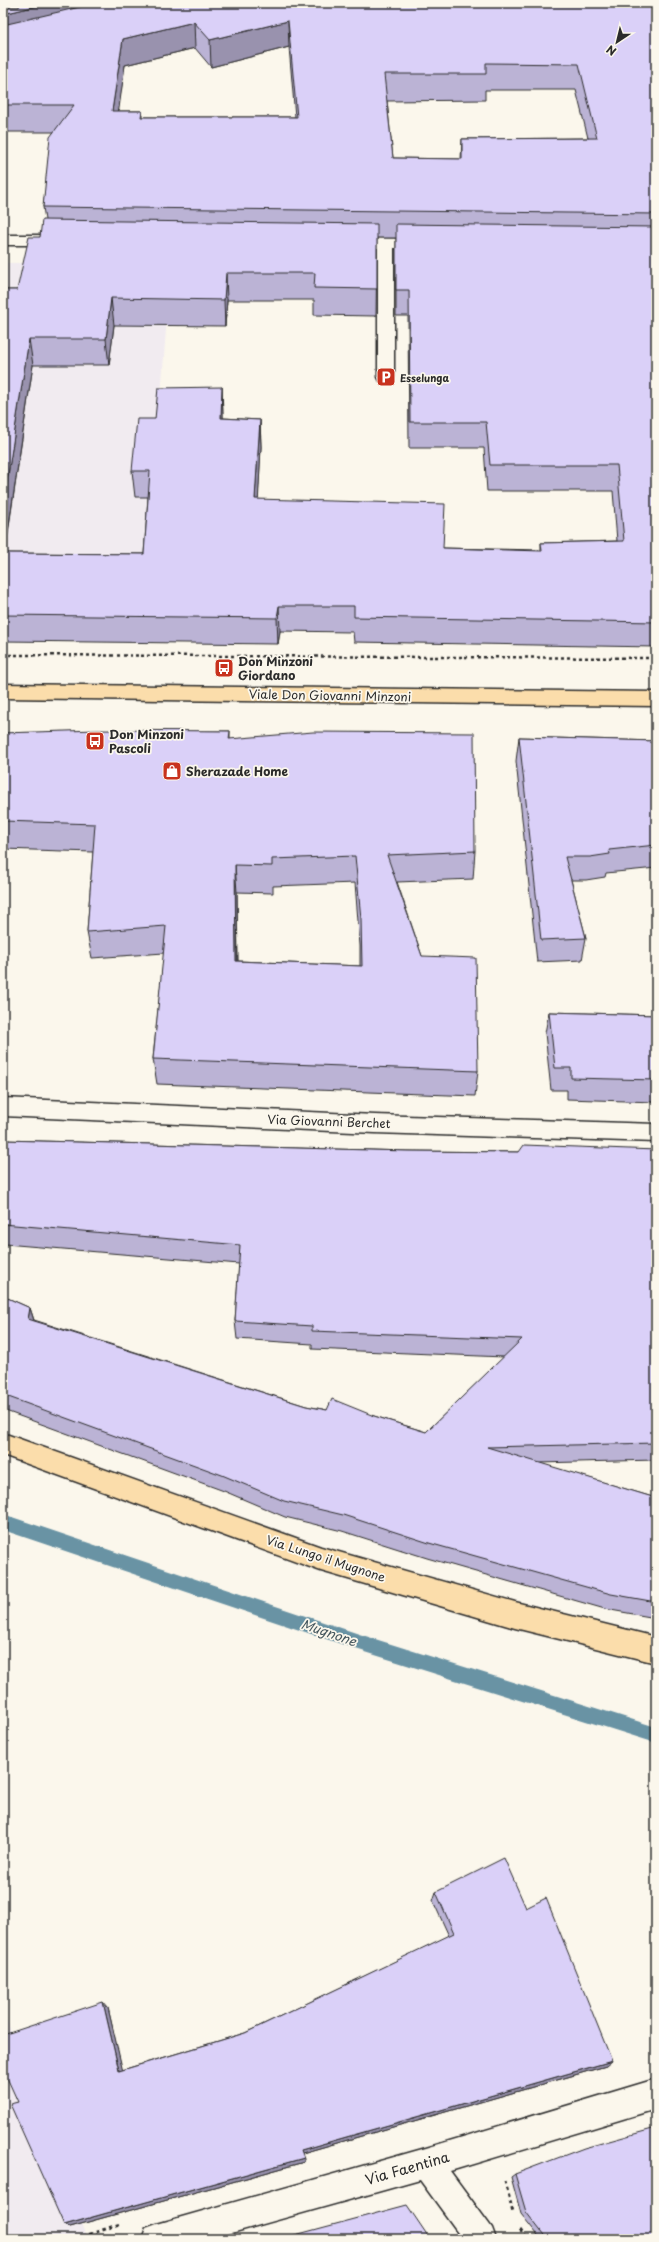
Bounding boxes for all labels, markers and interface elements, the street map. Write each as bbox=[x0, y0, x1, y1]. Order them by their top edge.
north arrow bbox=[597, 22, 637, 62]
text: N bbox=[602, 41, 619, 60]
parking icon: Esselunga bbox=[375, 366, 397, 388]
place label: Esselunga bbox=[400, 370, 449, 385]
place label: Don Minzoni Giordano bbox=[238, 652, 313, 684]
bus stop icon: Don Minzoni Giordano bbox=[213, 657, 235, 679]
street label: Viale Don Giovanni Minzoni bbox=[249, 685, 411, 705]
place label: Don Minzoni Pascoli bbox=[109, 725, 184, 757]
bus stop icon: Don Minzoni Pascoli bbox=[84, 730, 106, 752]
shop icon: Sherazade Home bbox=[161, 760, 183, 782]
place label: Sherazade Home bbox=[186, 762, 288, 780]
street label: Via Giovanni Berchet bbox=[267, 1110, 391, 1132]
street label: Via Lungo il Mugnone bbox=[264, 1530, 388, 1586]
water label: Mugnone bbox=[299, 1614, 360, 1651]
street label: Via Faentina bbox=[363, 2146, 452, 2190]

